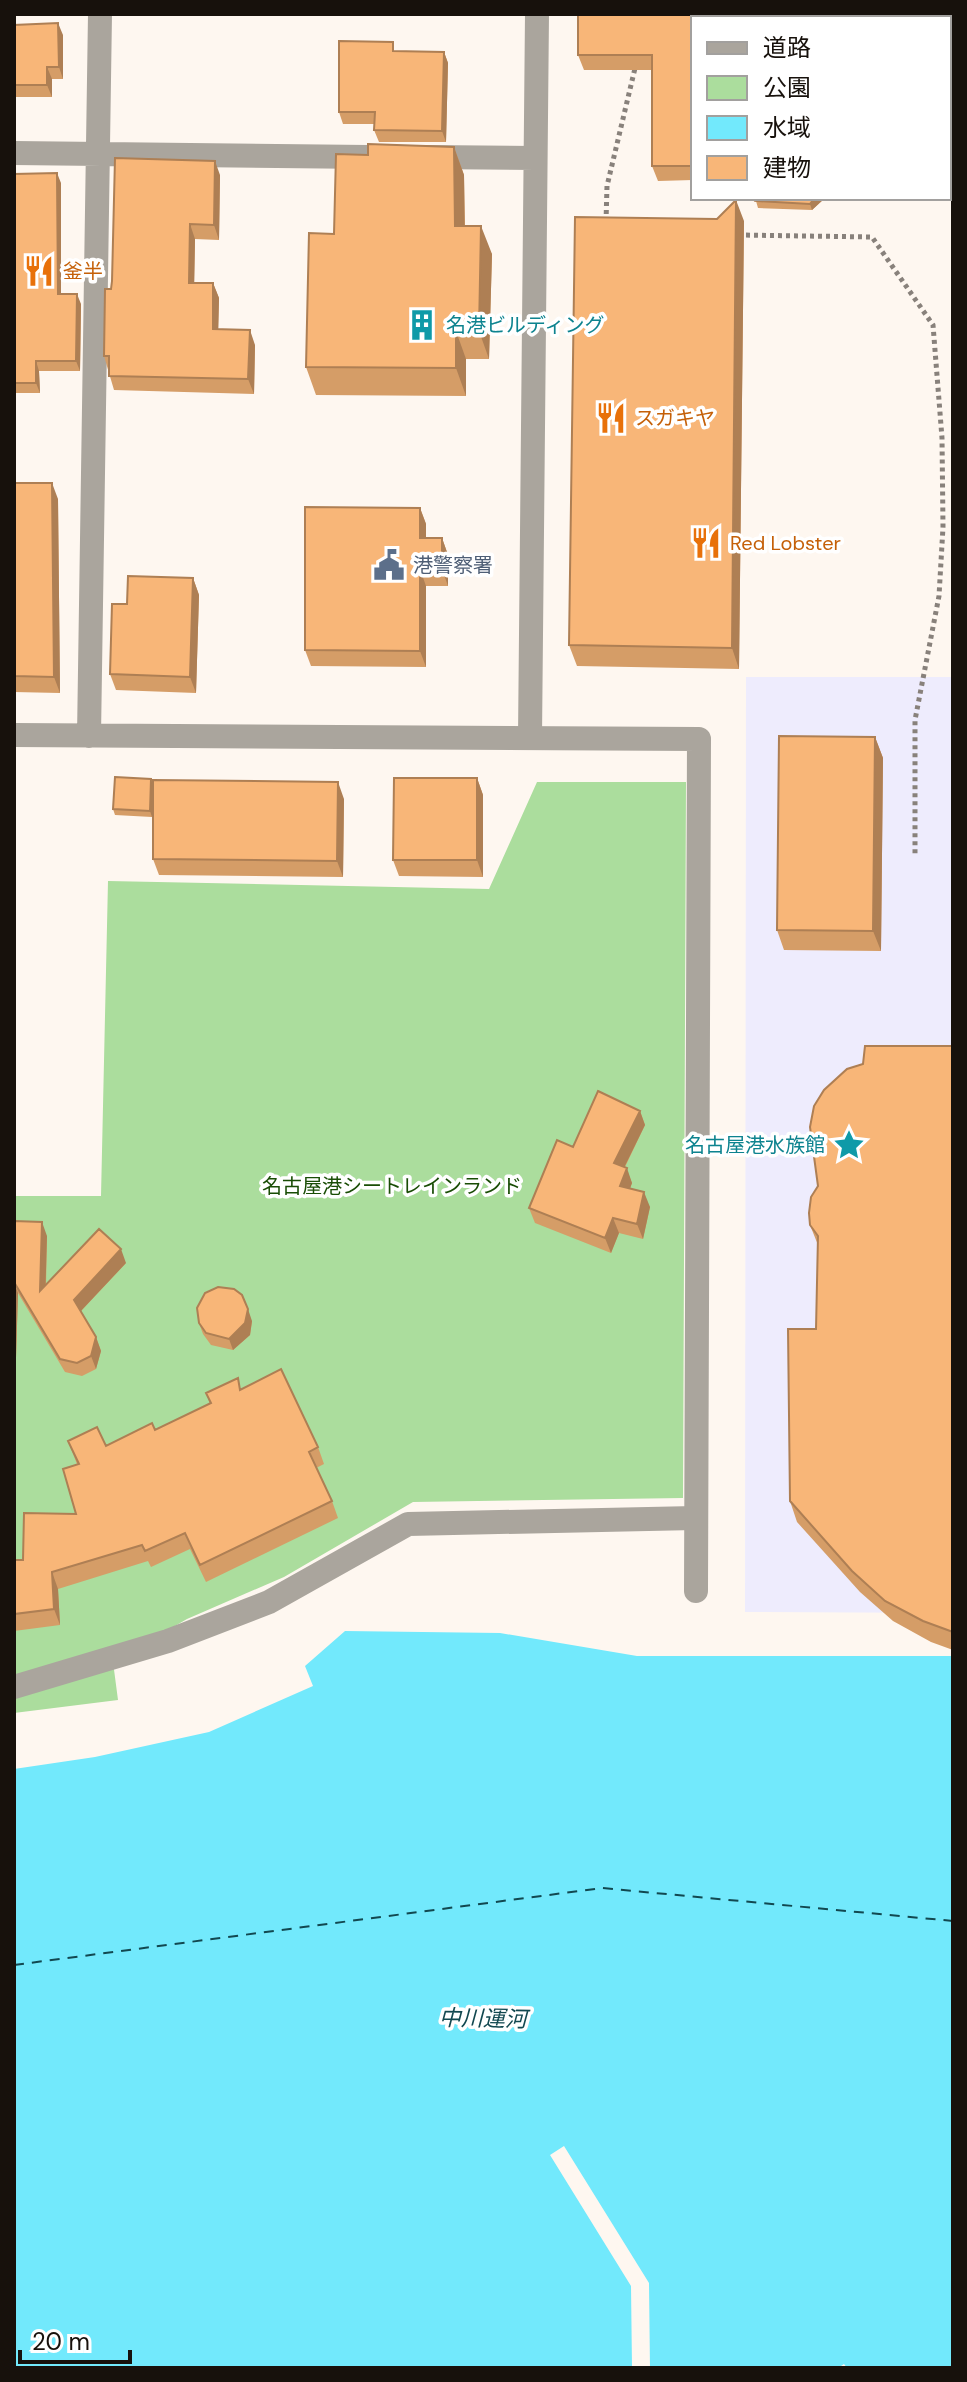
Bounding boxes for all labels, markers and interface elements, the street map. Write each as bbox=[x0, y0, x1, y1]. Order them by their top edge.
legend bbox=[691, 16, 951, 200]
text: 道路 bbox=[763, 32, 811, 63]
text: 公園 bbox=[763, 72, 811, 103]
text: 水域 bbox=[763, 112, 811, 143]
text: 建物 bbox=[763, 152, 811, 183]
restaurant icon: 釜半 bbox=[22, 254, 56, 288]
place label: 釜半 bbox=[63, 258, 103, 284]
building icon: 名港ビルディング bbox=[405, 308, 439, 342]
place label: 名港ビルディング bbox=[446, 312, 605, 338]
restaurant icon: スガキヤ bbox=[594, 401, 628, 435]
place label: スガキヤ bbox=[635, 405, 715, 431]
restaurant icon: Red Lobster bbox=[689, 526, 723, 560]
place label: Red Lobster bbox=[730, 530, 841, 556]
public building icon: 港警察署 bbox=[372, 548, 406, 582]
place label: 港警察署 bbox=[413, 552, 493, 578]
place icon: 名古屋港水族館 bbox=[832, 1128, 866, 1162]
place label: 名古屋港水族館 bbox=[685, 1132, 825, 1158]
park label: 名古屋港シートレインランド bbox=[262, 1173, 522, 1199]
water label: 中川運河 bbox=[439, 2003, 531, 2034]
scale bar bbox=[20, 2314, 130, 2364]
text: 20 m bbox=[32, 2326, 90, 2357]

